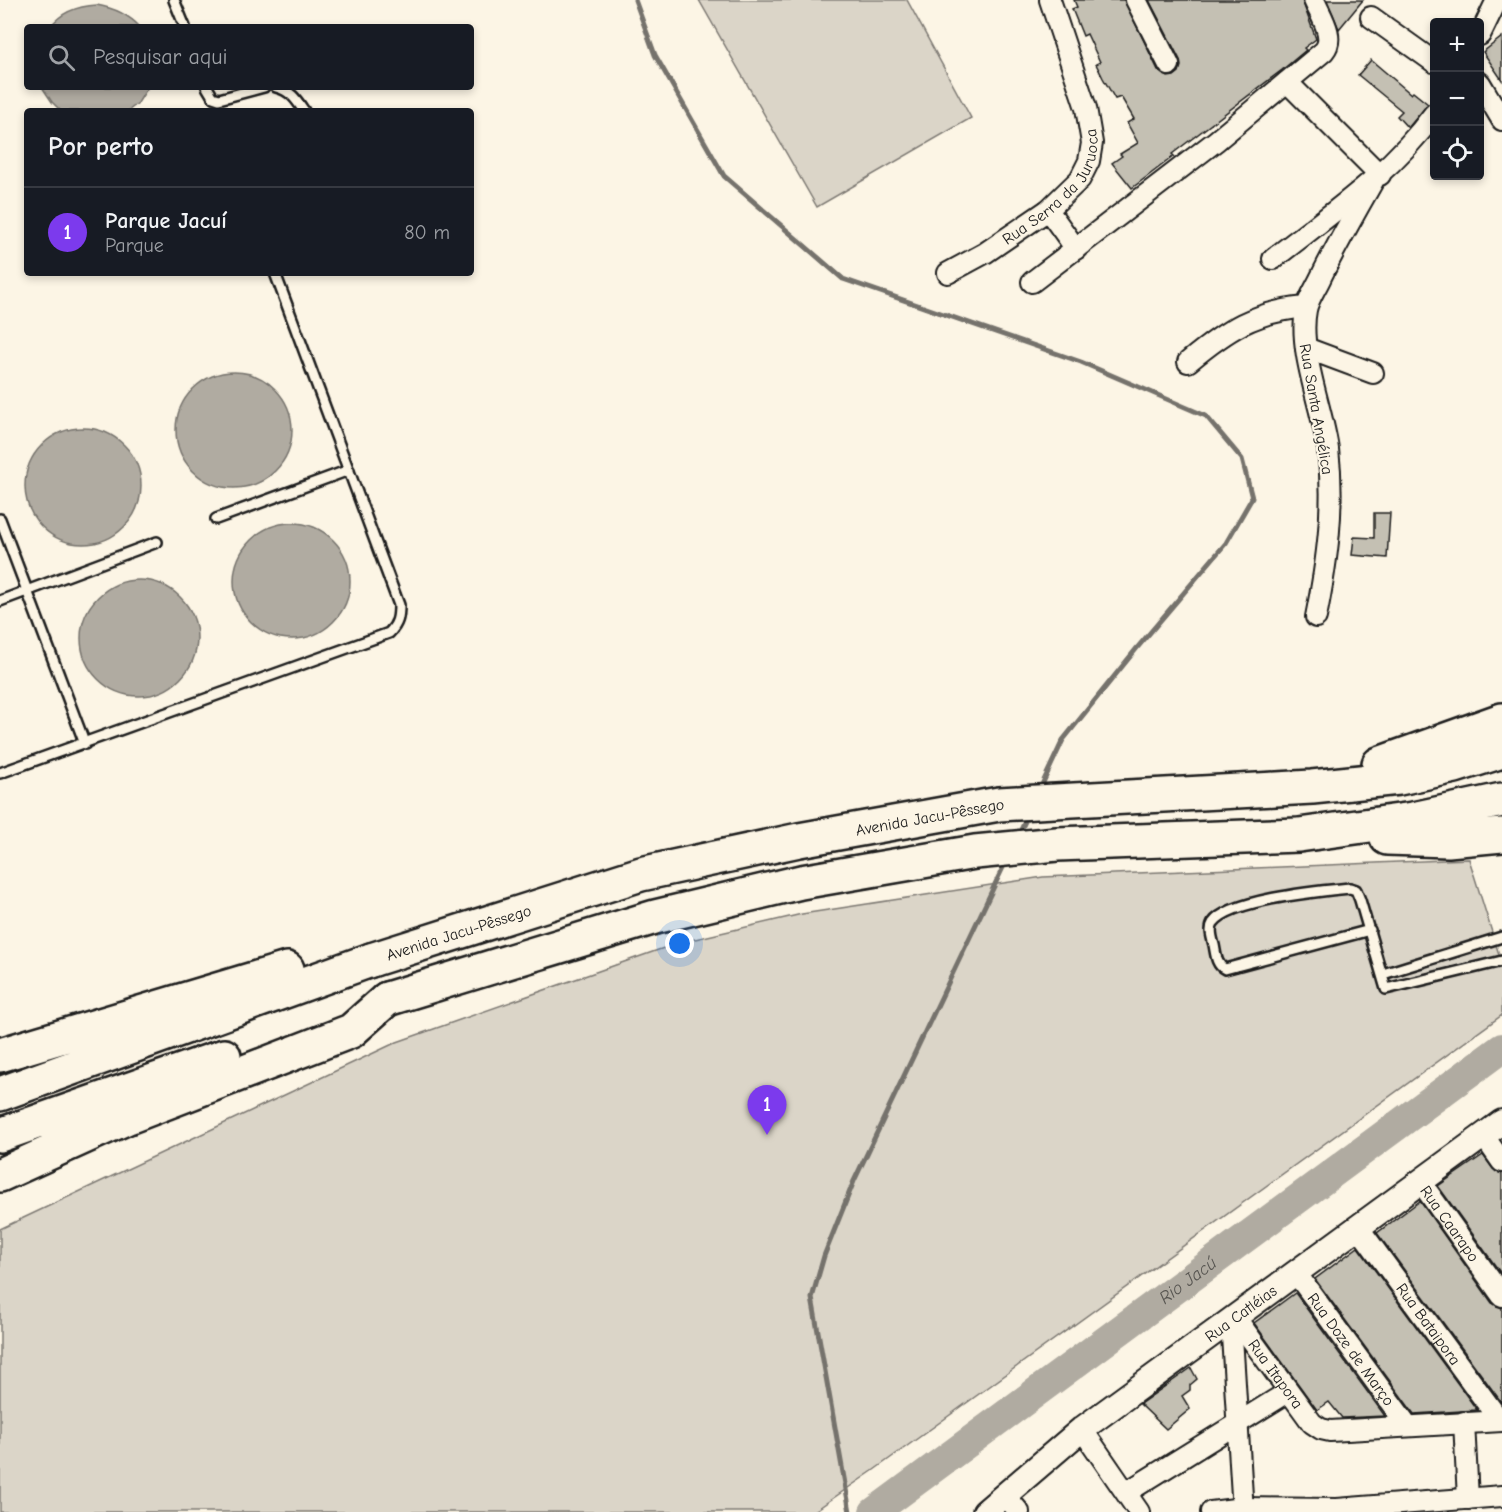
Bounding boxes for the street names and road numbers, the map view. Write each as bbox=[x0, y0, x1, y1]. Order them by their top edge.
street label: Rua Serra da Juruoca bbox=[999, 127, 1102, 249]
street label: Rua Santa Angélica bbox=[1296, 342, 1336, 476]
street label: Avenida Jacu-Pêssego bbox=[854, 796, 1005, 840]
street label: Avenida Jacu-Pêssego bbox=[384, 902, 534, 964]
street label: Rua Caarapo bbox=[1416, 1182, 1483, 1265]
street label: Rua Bataipora bbox=[1392, 1280, 1464, 1369]
street label: Rua Catléias bbox=[1202, 1282, 1281, 1346]
street label: Rua Doze de Março bbox=[1304, 1290, 1398, 1409]
street label: Rua Itapora bbox=[1244, 1336, 1307, 1412]

